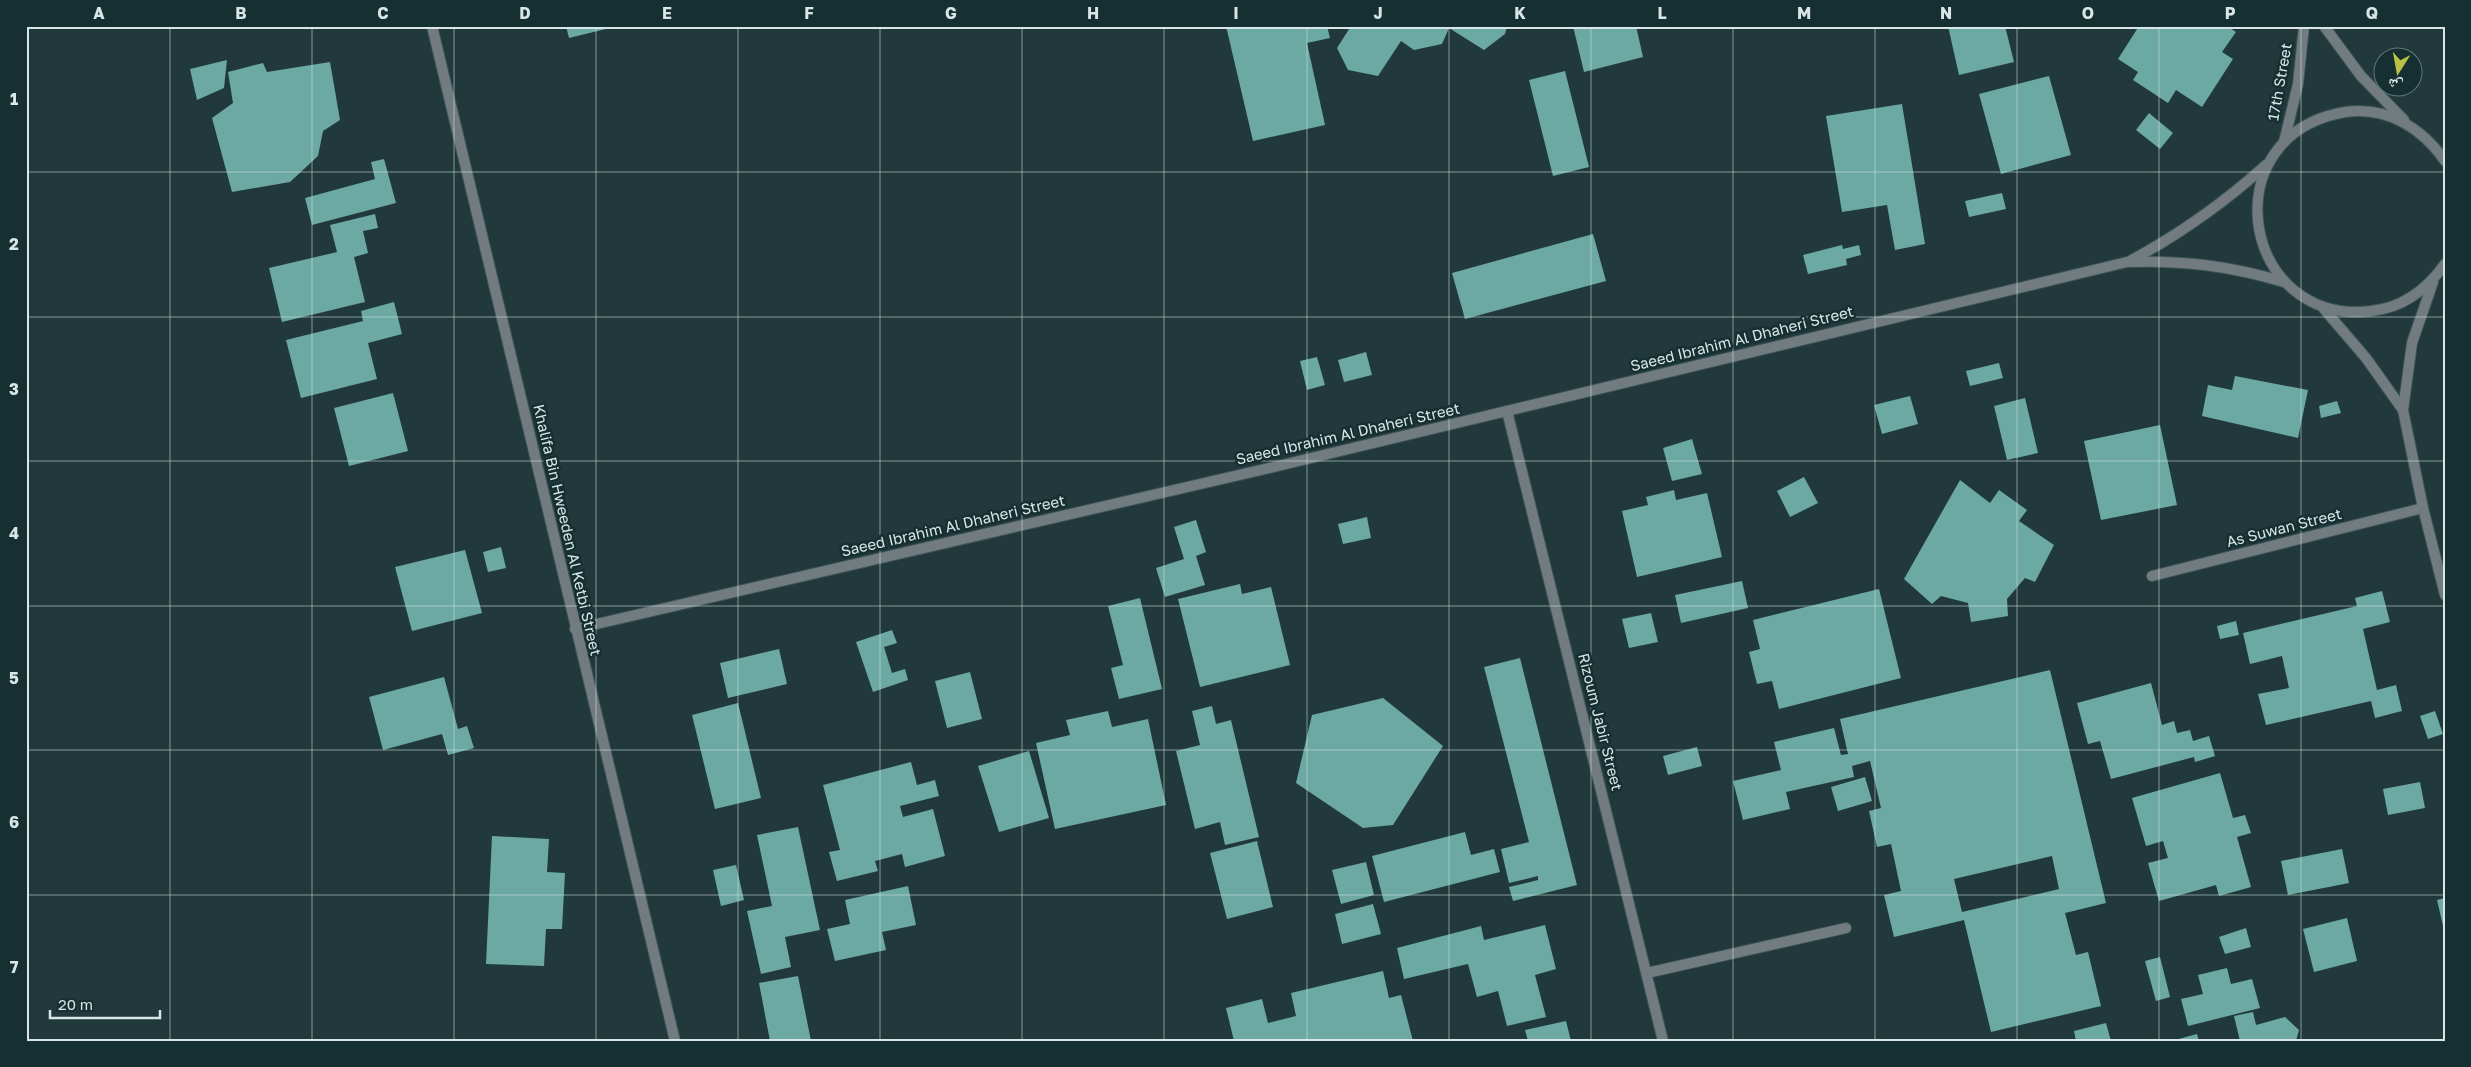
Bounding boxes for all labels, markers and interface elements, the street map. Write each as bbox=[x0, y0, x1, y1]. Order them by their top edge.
text: A bbox=[93, 3, 105, 23]
text: B bbox=[235, 3, 247, 23]
text: C bbox=[377, 3, 389, 23]
text: D bbox=[519, 3, 531, 23]
text: E bbox=[662, 3, 672, 23]
text: F bbox=[804, 3, 814, 23]
text: G bbox=[945, 3, 957, 23]
text: H bbox=[1087, 3, 1099, 23]
text: I bbox=[1233, 3, 1239, 23]
text: J bbox=[1373, 3, 1383, 23]
text: K bbox=[1514, 3, 1526, 23]
text: L bbox=[1657, 3, 1667, 23]
text: M bbox=[1797, 3, 1811, 23]
text: N bbox=[1940, 3, 1952, 23]
text: O bbox=[2082, 3, 2094, 23]
text: P bbox=[2225, 3, 2236, 23]
text: Q bbox=[2366, 3, 2378, 23]
street label: 17th Street bbox=[2263, 42, 2295, 122]
north arrow bbox=[2374, 48, 2424, 98]
text: ش bbox=[2386, 74, 2405, 95]
text: 1 bbox=[10, 89, 18, 109]
text: 2 bbox=[9, 234, 19, 254]
street label: Saeed Ibrahim Al Dhaheri Street bbox=[1628, 302, 1855, 374]
text: 3 bbox=[9, 379, 19, 399]
street label: Saeed Ibrahim Al Dhaheri Street bbox=[1234, 398, 1462, 468]
street label: Khalifa Bin Hweeden Al Ketbi Street bbox=[530, 402, 606, 657]
street label: Saeed Ibrahim Al Dhaheri Street bbox=[839, 490, 1067, 560]
street label: As Suwan Street bbox=[2224, 504, 2343, 550]
text: 4 bbox=[9, 523, 19, 543]
street label: Rizoum Jabir Street bbox=[1575, 651, 1627, 792]
text: 5 bbox=[9, 668, 19, 688]
text: 6 bbox=[9, 812, 19, 832]
text: 7 bbox=[10, 957, 19, 977]
scale bar bbox=[50, 987, 160, 1019]
text: 20 m bbox=[58, 995, 93, 1013]

